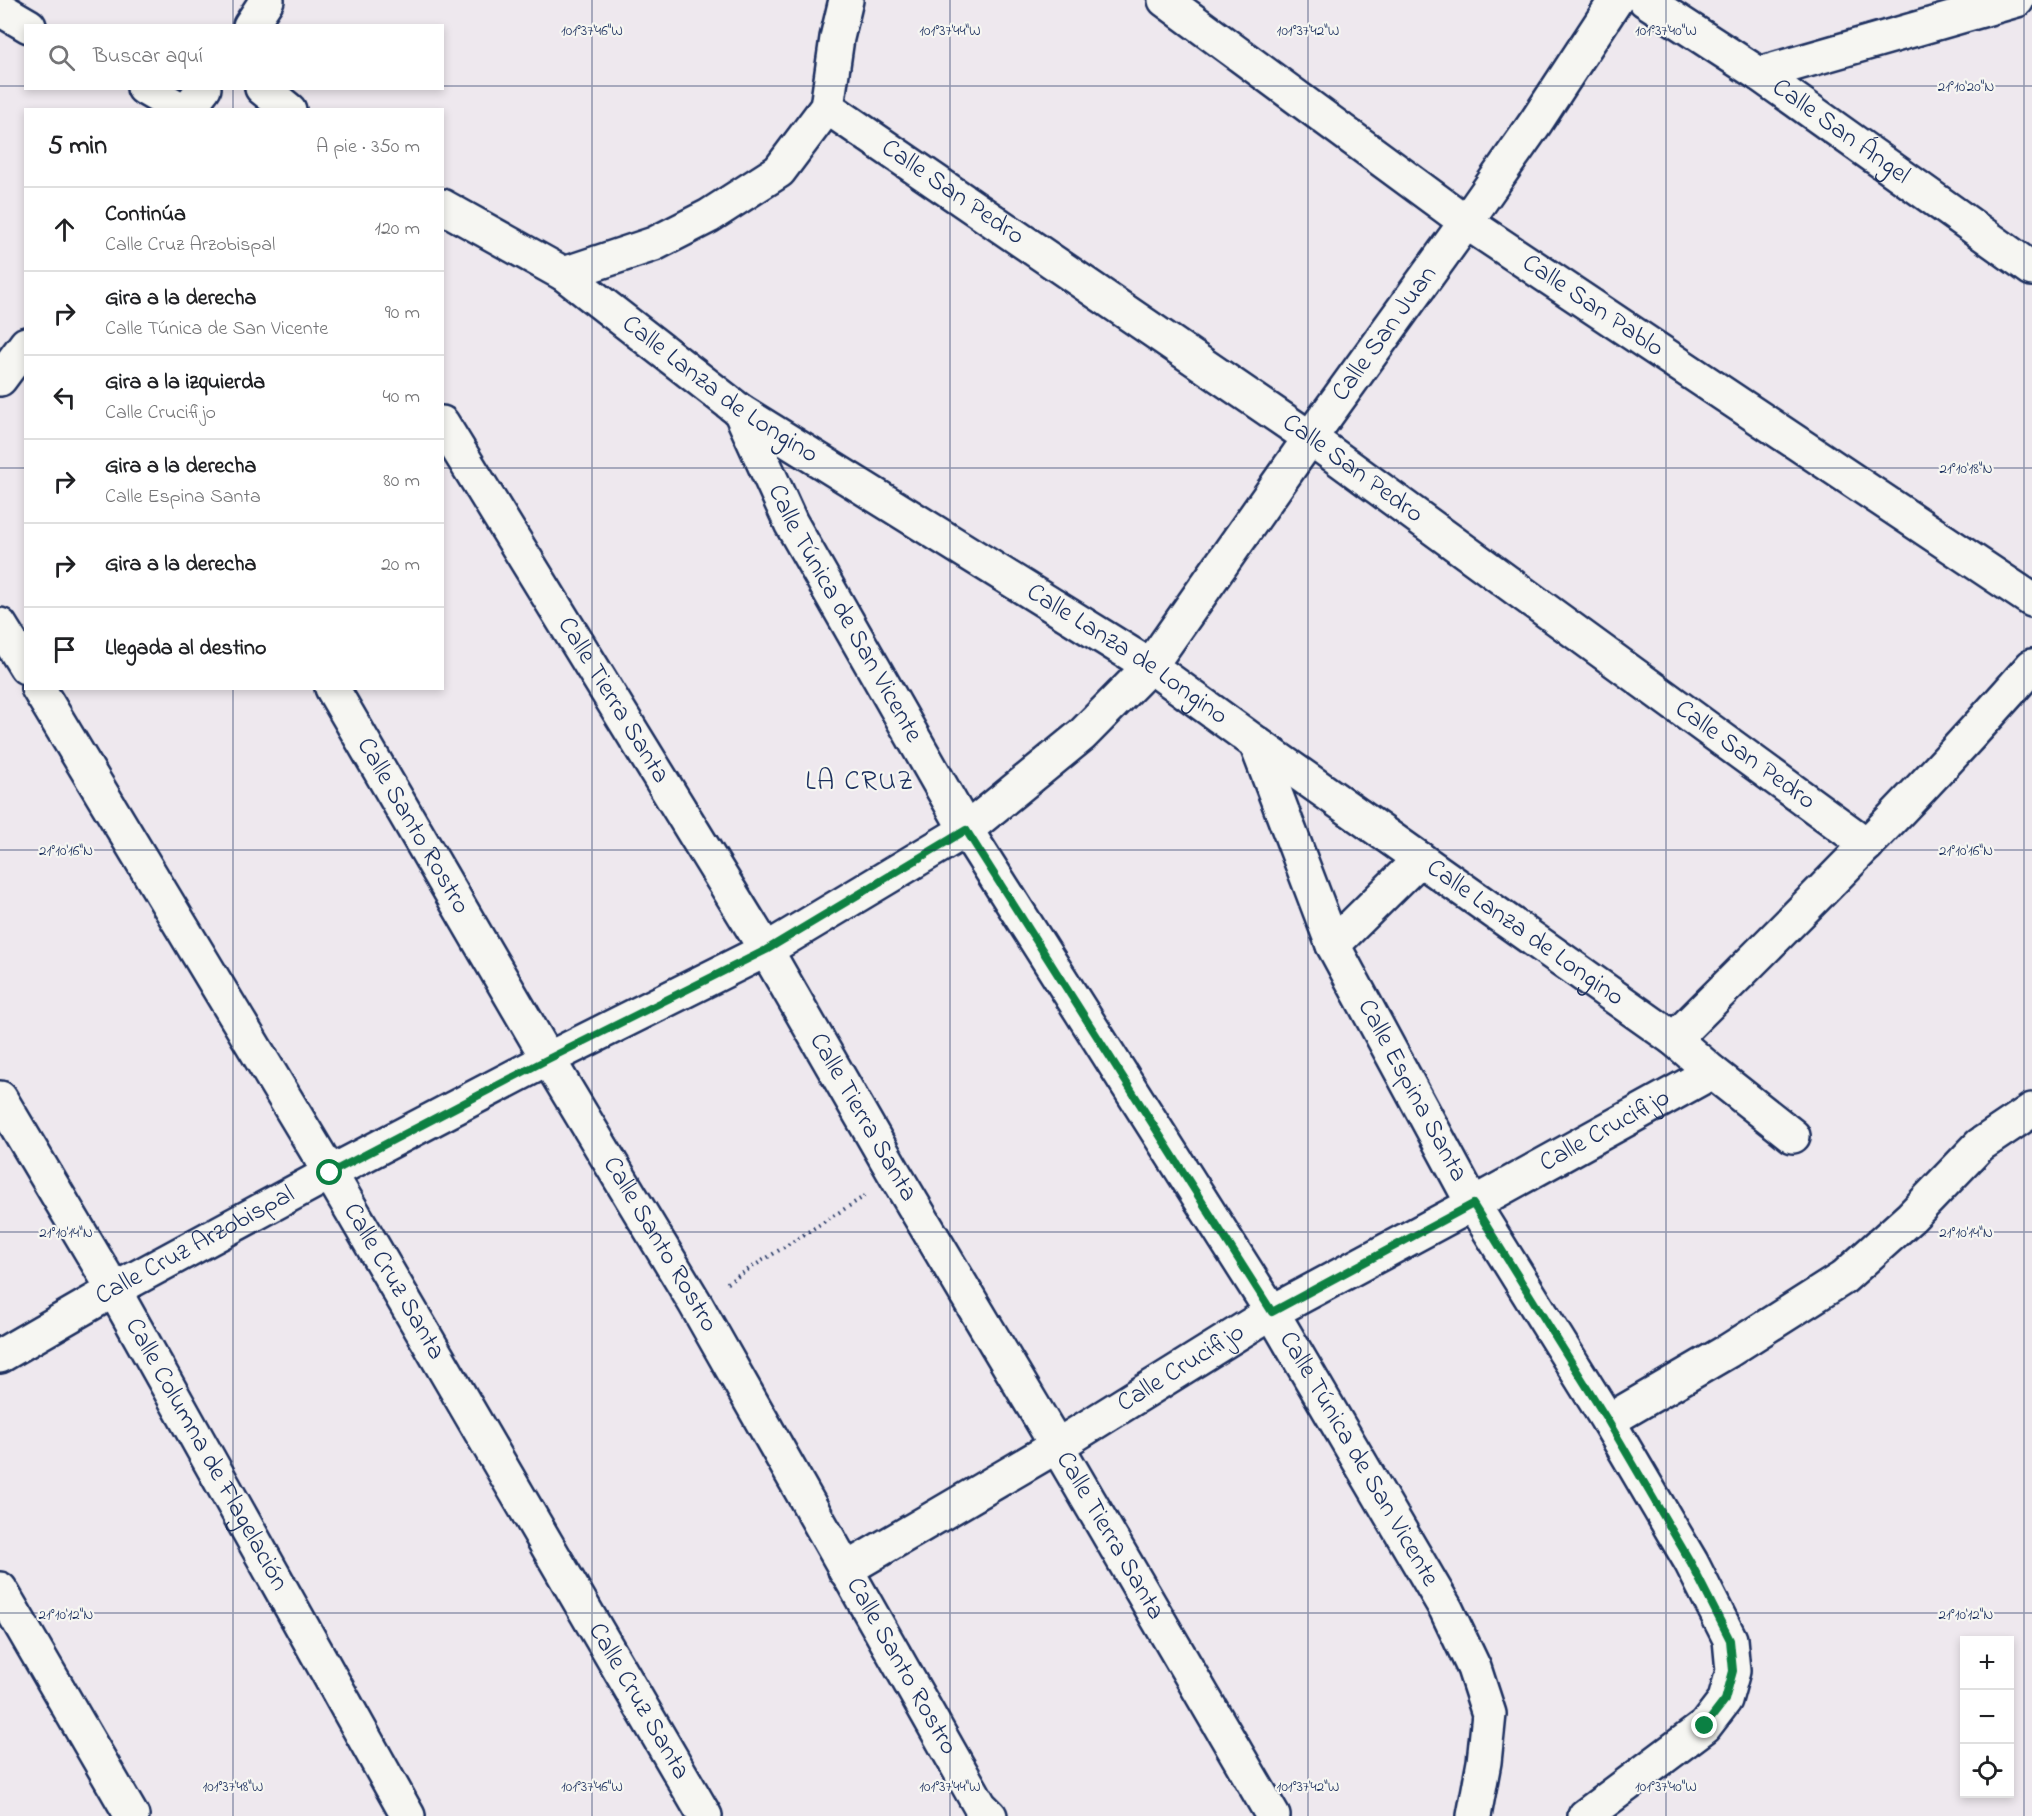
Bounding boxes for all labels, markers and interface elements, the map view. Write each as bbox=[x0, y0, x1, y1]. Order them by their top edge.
text: 101°37'46"W bbox=[561, 20, 623, 42]
text: 101°37'44"W bbox=[919, 20, 981, 42]
text: 101°37'42"W bbox=[1277, 20, 1339, 42]
text: 101°37'40"W bbox=[1635, 20, 1697, 42]
search box bbox=[24, 24, 444, 90]
icon: search bbox=[45, 41, 78, 74]
text: Buscar aquí bbox=[93, 41, 203, 73]
street label: Calle San Ángel bbox=[1764, 70, 1917, 195]
text: 21°10'20"N bbox=[1938, 76, 1994, 98]
text: 5 min bbox=[48, 128, 107, 166]
street label: Calle San Pedro bbox=[873, 130, 1032, 256]
text: A pie · 350 m bbox=[316, 133, 420, 162]
text: Continúa bbox=[105, 199, 186, 231]
icon: ahead bbox=[48, 213, 81, 246]
text: 120 m bbox=[375, 215, 420, 244]
text: Calle Cruz Arzobispal bbox=[105, 231, 275, 260]
street label: Calle San Pablo bbox=[1514, 245, 1671, 368]
street label: Calle San Juan bbox=[1323, 258, 1447, 410]
text: Gira a la derecha bbox=[105, 283, 256, 315]
icon: right bbox=[48, 297, 81, 330]
text: 90 m bbox=[385, 299, 420, 328]
street label: Calle Lanza de Longino bbox=[613, 306, 825, 474]
text: Calle Túnica de San Vicente bbox=[105, 315, 328, 344]
text: Gira a la izquierda bbox=[105, 367, 265, 399]
icon: left bbox=[48, 381, 81, 414]
text: 40 m bbox=[383, 383, 420, 412]
text: Calle Crucifijo bbox=[105, 399, 216, 428]
street label: Calle San Pedro bbox=[1274, 405, 1431, 533]
text: Gira a la derecha bbox=[105, 451, 256, 483]
text: 21°10'18"N bbox=[1939, 458, 1993, 480]
icon: right bbox=[48, 465, 81, 498]
text: 80 m bbox=[383, 467, 420, 496]
street label: Calle Túnica de San Vicente bbox=[757, 478, 932, 750]
text: Calle Espina Santa bbox=[105, 483, 261, 512]
icon: right bbox=[48, 549, 81, 582]
text: Gira a la derecha bbox=[105, 549, 256, 581]
text: 20 m bbox=[381, 551, 420, 580]
street label: Calle Lanza de Longino bbox=[1019, 574, 1235, 735]
street label: Calle Tierra Santa bbox=[547, 610, 679, 791]
icon: arrive bbox=[48, 633, 81, 666]
text: Llegada al destino bbox=[105, 633, 266, 665]
street label: Calle San Pedro bbox=[1666, 691, 1823, 820]
street label: Calle Santo Rostro bbox=[346, 731, 479, 922]
district label: LA CRUZ bbox=[805, 762, 915, 803]
text: 21°10'16"N bbox=[39, 840, 93, 862]
text: 21°10'16"N bbox=[1939, 840, 1993, 862]
street label: Calle Lanza de Longino bbox=[1418, 850, 1632, 1017]
street label: Calle Espina Santa bbox=[1347, 993, 1477, 1189]
street label: Calle Tierra Santa bbox=[799, 1026, 926, 1209]
street label: Calle Crucifijo bbox=[1533, 1080, 1677, 1183]
street label: Calle Santo Rostro bbox=[592, 1150, 727, 1340]
route start bbox=[316, 1159, 342, 1185]
street label: Calle Cruz Arzobispal bbox=[88, 1177, 302, 1316]
street label: Calle Cruz Santa bbox=[333, 1196, 454, 1367]
text: 21°10'14"N bbox=[39, 1222, 93, 1244]
text: 21°10'14"N bbox=[1939, 1222, 1993, 1244]
street label: Calle Columna de Flagelación bbox=[114, 1311, 298, 1598]
street label: Calle Crucifijo bbox=[1110, 1314, 1252, 1423]
street label: Calle Túnica de San Vicente bbox=[1268, 1324, 1448, 1594]
street label: Calle Tierra Santa bbox=[1045, 1445, 1174, 1627]
street label: Calle Santo Rostro bbox=[835, 1571, 967, 1763]
text: 21°10'12"N bbox=[39, 1604, 93, 1626]
text: 21°10'12"N bbox=[1939, 1604, 1993, 1626]
street label: Calle Cruz Santa bbox=[577, 1616, 699, 1787]
map controls bbox=[1960, 1636, 2014, 1798]
button: + bbox=[1960, 1636, 2014, 1690]
button: − bbox=[1960, 1690, 2014, 1744]
route end bbox=[1691, 1712, 1717, 1738]
button: locate bbox=[1960, 1744, 2014, 1798]
text: 101°37'48"W bbox=[203, 1776, 263, 1798]
text: 101°37'46"W bbox=[561, 1776, 623, 1798]
text: 101°37'44"W bbox=[919, 1776, 981, 1798]
text: 101°37'42"W bbox=[1277, 1776, 1339, 1798]
text: 101°37'40"W bbox=[1635, 1776, 1697, 1798]

